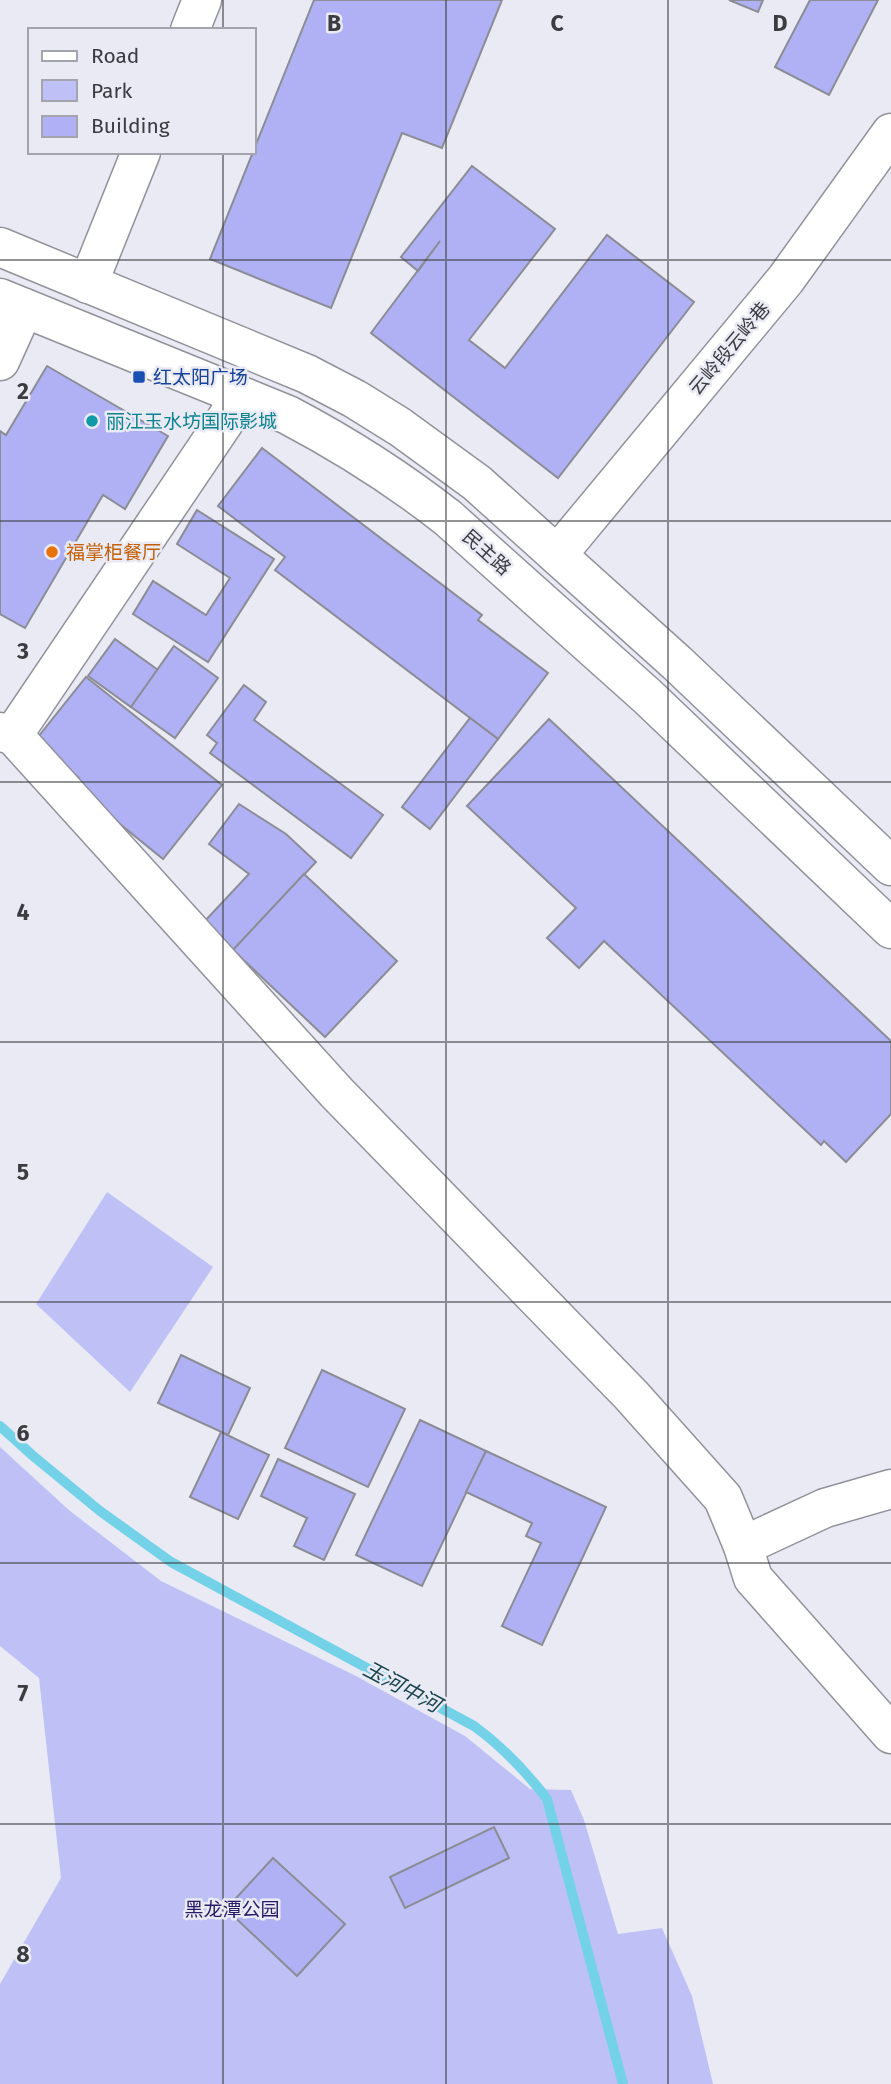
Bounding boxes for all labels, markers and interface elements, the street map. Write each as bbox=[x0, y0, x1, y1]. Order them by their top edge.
text: B bbox=[327, 9, 341, 37]
text: C bbox=[550, 9, 564, 37]
text: D bbox=[773, 9, 788, 37]
legend bbox=[28, 28, 256, 154]
text: Road bbox=[91, 43, 139, 69]
text: Park bbox=[91, 78, 133, 104]
text: Building bbox=[91, 113, 170, 139]
street label: 云岭段云岭巷 bbox=[684, 297, 775, 399]
place label: 红太阳广场 bbox=[153, 366, 248, 389]
marker: 红太阳广场 bbox=[131, 369, 147, 385]
text: 2 bbox=[17, 377, 29, 405]
place label: 丽江玉水坊国际影城 bbox=[106, 410, 277, 433]
marker: 丽江玉水坊国际影城 bbox=[84, 413, 100, 429]
street label: 民主路 bbox=[458, 525, 516, 580]
place label: 福掌柜餐厅 bbox=[66, 541, 161, 564]
marker: 福掌柜餐厅 bbox=[44, 544, 60, 560]
text: 3 bbox=[16, 637, 29, 665]
text: 4 bbox=[17, 898, 30, 926]
text: 5 bbox=[17, 1158, 29, 1186]
text: 6 bbox=[17, 1419, 30, 1447]
water label: 玉河中河 bbox=[359, 1656, 449, 1720]
text: 7 bbox=[18, 1679, 29, 1707]
park label: 黑龙潭公园 bbox=[184, 1898, 280, 1921]
text: 8 bbox=[16, 1940, 30, 1968]

